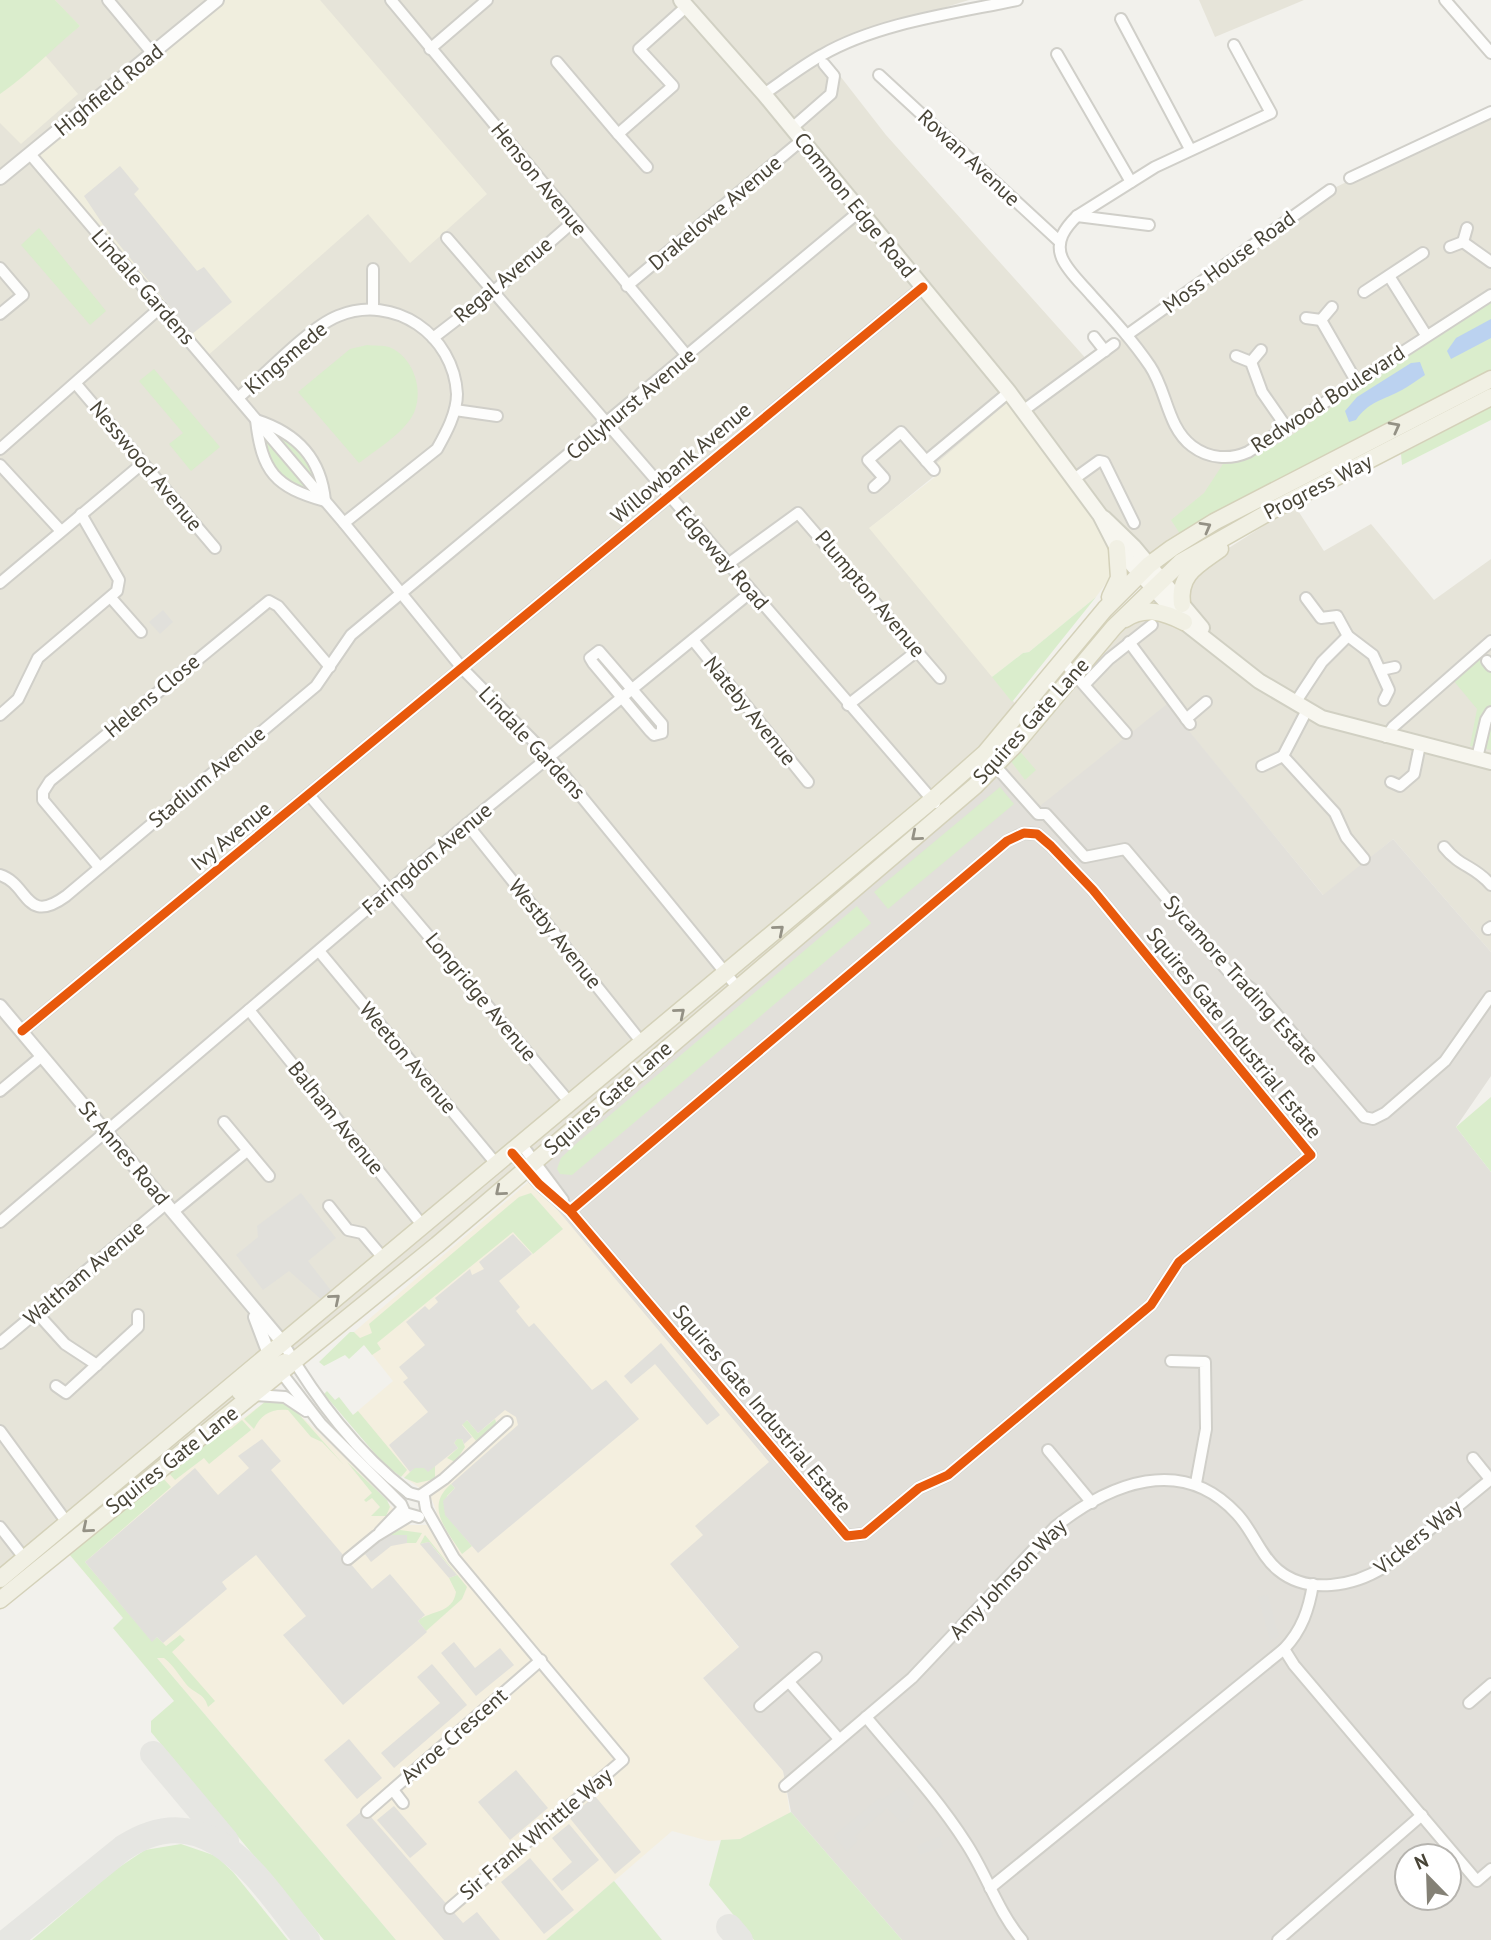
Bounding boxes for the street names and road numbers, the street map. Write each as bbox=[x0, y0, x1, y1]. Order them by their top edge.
street label: Highfield Road bbox=[49, 38, 168, 142]
street label: Rowan Avenue bbox=[912, 103, 1026, 212]
street label: Henson Avenue bbox=[485, 116, 593, 241]
street label: Common Edge Road bbox=[788, 126, 922, 283]
street label: Drakelowe Avenue bbox=[643, 149, 787, 276]
street label: Moss House Road bbox=[1157, 204, 1300, 319]
street label: Lindale Gardens bbox=[86, 223, 201, 350]
street label: Regal Avenue bbox=[448, 231, 557, 329]
street label: Kingsmede bbox=[239, 315, 333, 400]
street label: Redwood Boulevard bbox=[1246, 339, 1410, 458]
street label: Collyhurst Avenue bbox=[560, 342, 701, 466]
street label: Nesswood Avenue bbox=[84, 395, 209, 536]
street label: Willowbank Avenue bbox=[605, 396, 756, 529]
street label: Progress Way bbox=[1259, 448, 1377, 525]
street label: Edgeway Road bbox=[670, 500, 775, 615]
street label: Plumpton Avenue bbox=[809, 525, 931, 663]
street label: Helens Close bbox=[98, 648, 205, 743]
street label: Nateby Avenue bbox=[698, 651, 803, 771]
street label: Squires Gate Lane bbox=[967, 652, 1095, 790]
street label: Lindale Gardens bbox=[473, 681, 592, 805]
street label: Stadium Avenue bbox=[143, 720, 271, 833]
street label: Ivy Avenue bbox=[185, 795, 276, 876]
street label: Faringdon Avenue bbox=[356, 796, 497, 921]
street label: Westby Avenue bbox=[503, 873, 608, 994]
street label: Sycamore Trading Estate bbox=[1158, 889, 1325, 1070]
street label: Squires Gate Industrial Estate bbox=[1141, 921, 1328, 1144]
street label: Longridge Avenue bbox=[420, 927, 543, 1067]
street label: Weeton Avenue bbox=[354, 996, 463, 1119]
street label: Squires Gate Lane bbox=[538, 1035, 677, 1161]
street label: Balham Avenue bbox=[282, 1055, 390, 1180]
street label: St Annes Road bbox=[73, 1095, 176, 1210]
street label: Waltham Avenue bbox=[18, 1214, 150, 1331]
street label: Squires Gate Industrial Estate bbox=[667, 1299, 858, 1519]
street label: Squires Gate Lane bbox=[100, 1399, 243, 1520]
street label: Vickers Way bbox=[1367, 1493, 1467, 1581]
street label: Amy Johnson Way bbox=[943, 1512, 1072, 1645]
street label: Avroe Crescent bbox=[395, 1682, 513, 1789]
street label: Sir Frank Whittle Way bbox=[454, 1762, 618, 1906]

